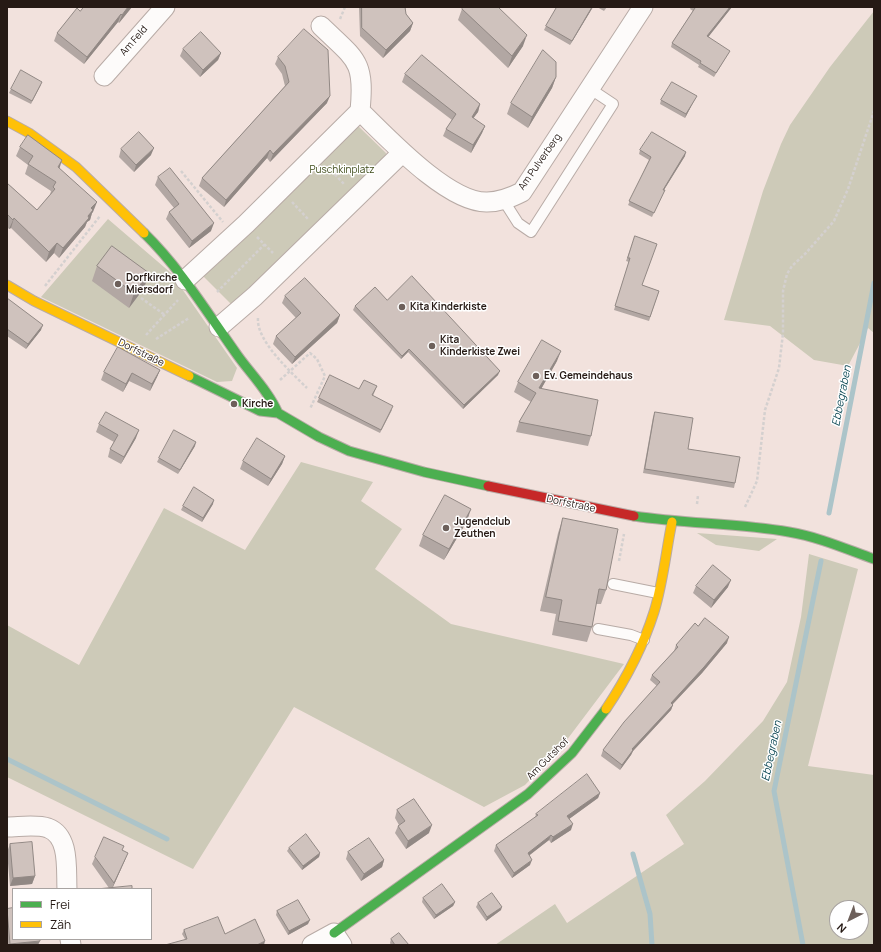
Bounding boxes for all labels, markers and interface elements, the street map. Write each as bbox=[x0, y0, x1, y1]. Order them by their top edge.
street label: Am Feld bbox=[118, 24, 150, 58]
street label: Am Pulverberg bbox=[516, 131, 564, 193]
park label: Puschkinplatz bbox=[309, 164, 375, 176]
place label: Dorfkirche Miersdorf bbox=[126, 272, 177, 296]
marker: Dorfkirche Miersdorf bbox=[113, 279, 123, 289]
place label: Kita Kinderkiste bbox=[410, 301, 487, 313]
marker: Kita Kinderkiste bbox=[397, 302, 407, 312]
place label: Kita Kinderkiste Zwei bbox=[440, 334, 520, 358]
street label: Dorfstraße bbox=[116, 337, 166, 369]
marker: Kita Kinderkiste Zwei bbox=[427, 341, 437, 351]
water label: Ebbegraben bbox=[830, 365, 854, 427]
place label: Ev. Gemeindehaus bbox=[544, 370, 633, 382]
marker: Ev. Gemeindehaus bbox=[531, 371, 541, 381]
place label: Kirche bbox=[242, 398, 273, 410]
marker: Kirche bbox=[229, 399, 239, 409]
street label: Dorfstraße bbox=[545, 493, 597, 515]
place label: Jugendclub Zeuthen bbox=[454, 516, 510, 540]
marker: Jugendclub Zeuthen bbox=[441, 523, 451, 533]
water label: Ebbegraben bbox=[759, 720, 785, 782]
street label: Am Gutshof bbox=[525, 736, 571, 782]
legend bbox=[12, 888, 152, 940]
text: Frei bbox=[50, 896, 70, 913]
north arrow bbox=[829, 900, 869, 940]
text: Zäh bbox=[50, 916, 71, 933]
text: N bbox=[833, 920, 849, 937]

